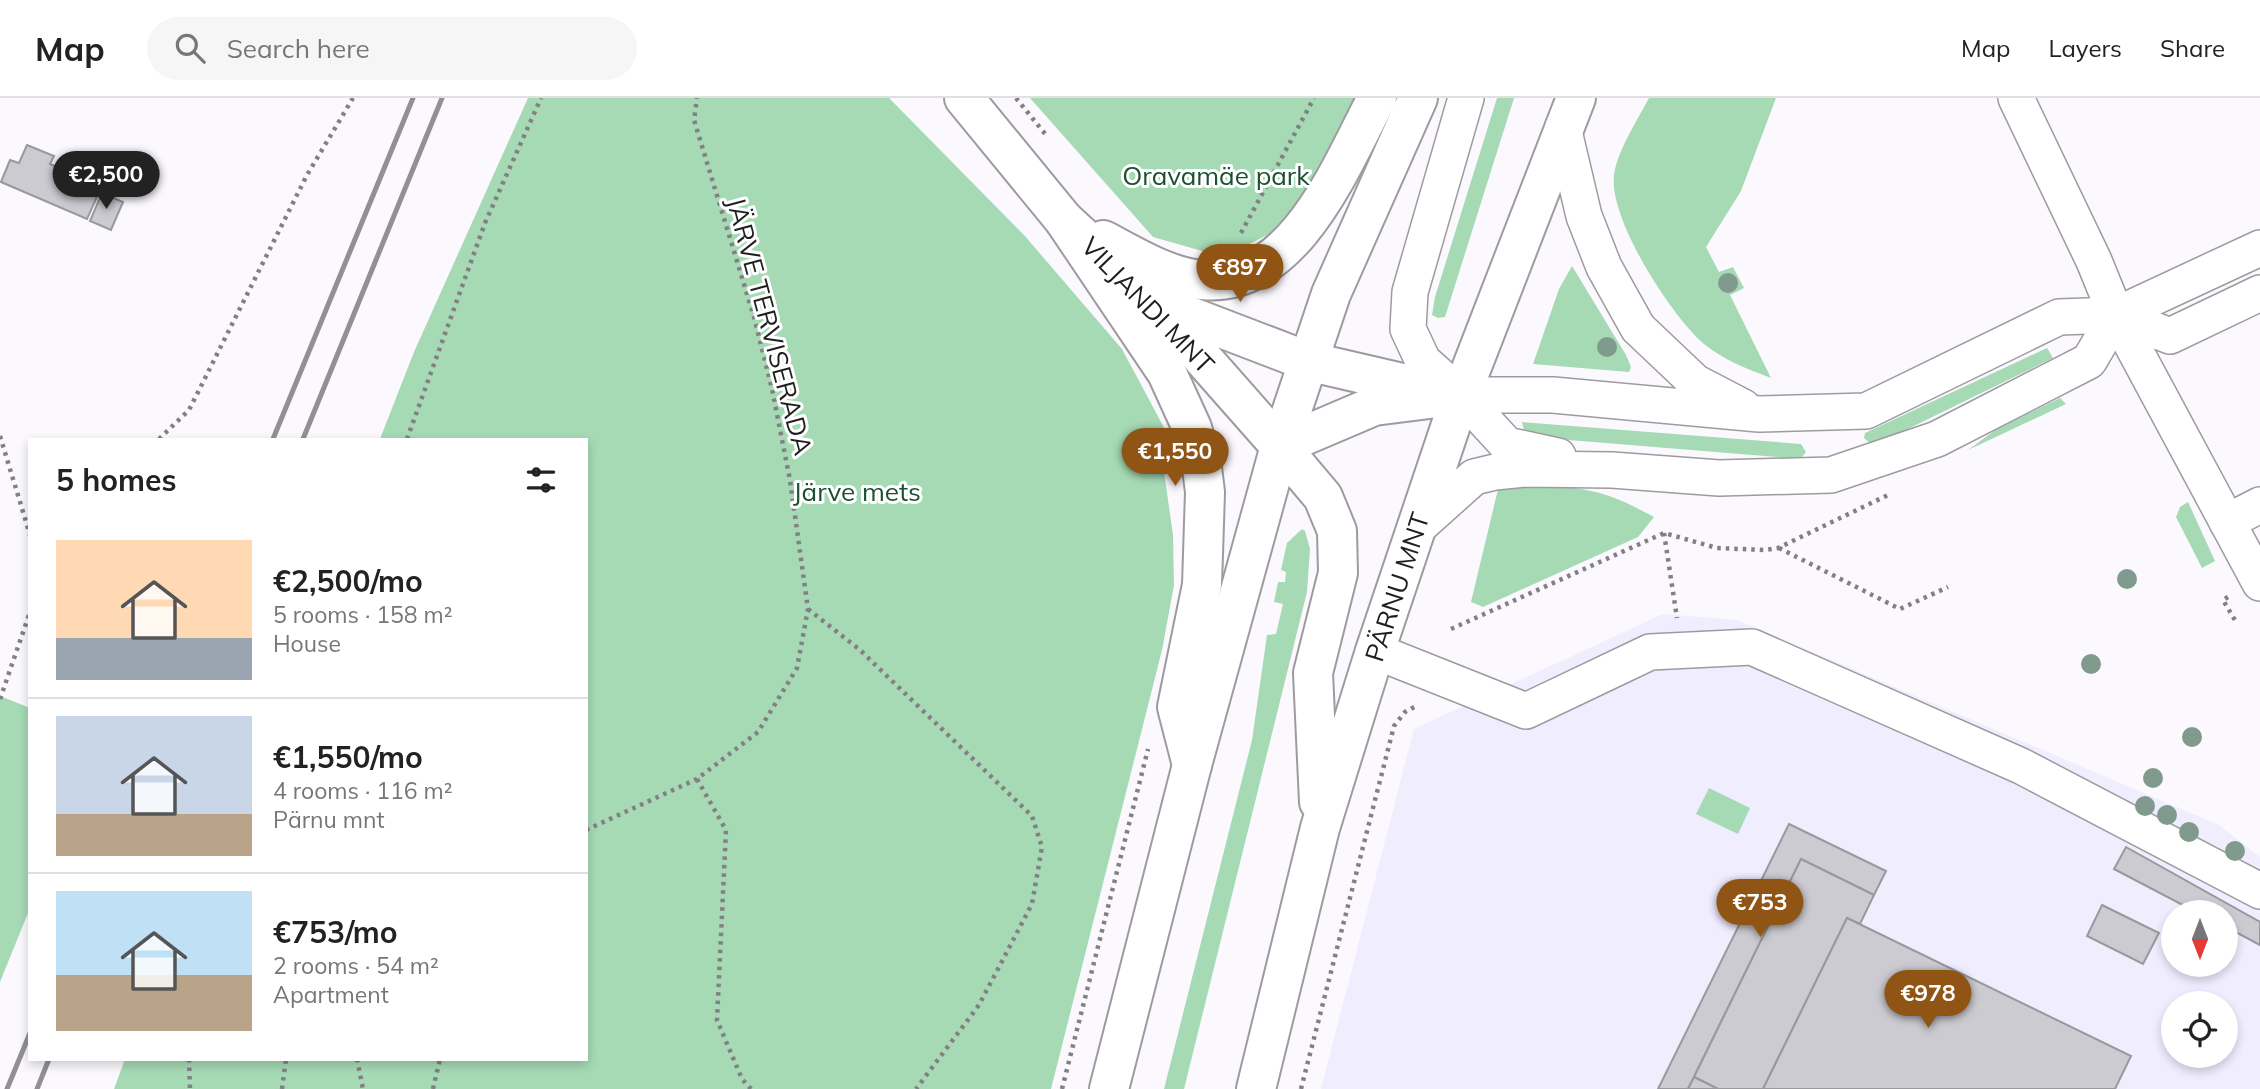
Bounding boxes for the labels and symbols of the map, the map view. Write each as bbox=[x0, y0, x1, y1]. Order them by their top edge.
pin: €2,500 bbox=[49, 152, 163, 211]
park label: Oravamäe park bbox=[1122, 159, 1310, 192]
street label: JÄRVE TERVISERADA bbox=[720, 193, 820, 459]
street label: VILJANDI MNT bbox=[1074, 230, 1222, 381]
pin: €897 bbox=[1199, 244, 1281, 304]
pin: €1,550 bbox=[1118, 428, 1232, 488]
park label: Järve mets bbox=[793, 475, 921, 508]
street label: PÄRNU MNT bbox=[1357, 508, 1437, 666]
pin: €753 bbox=[1719, 880, 1801, 939]
north arrow bbox=[2161, 900, 2238, 976]
pin: €978 bbox=[1887, 970, 1969, 1030]

